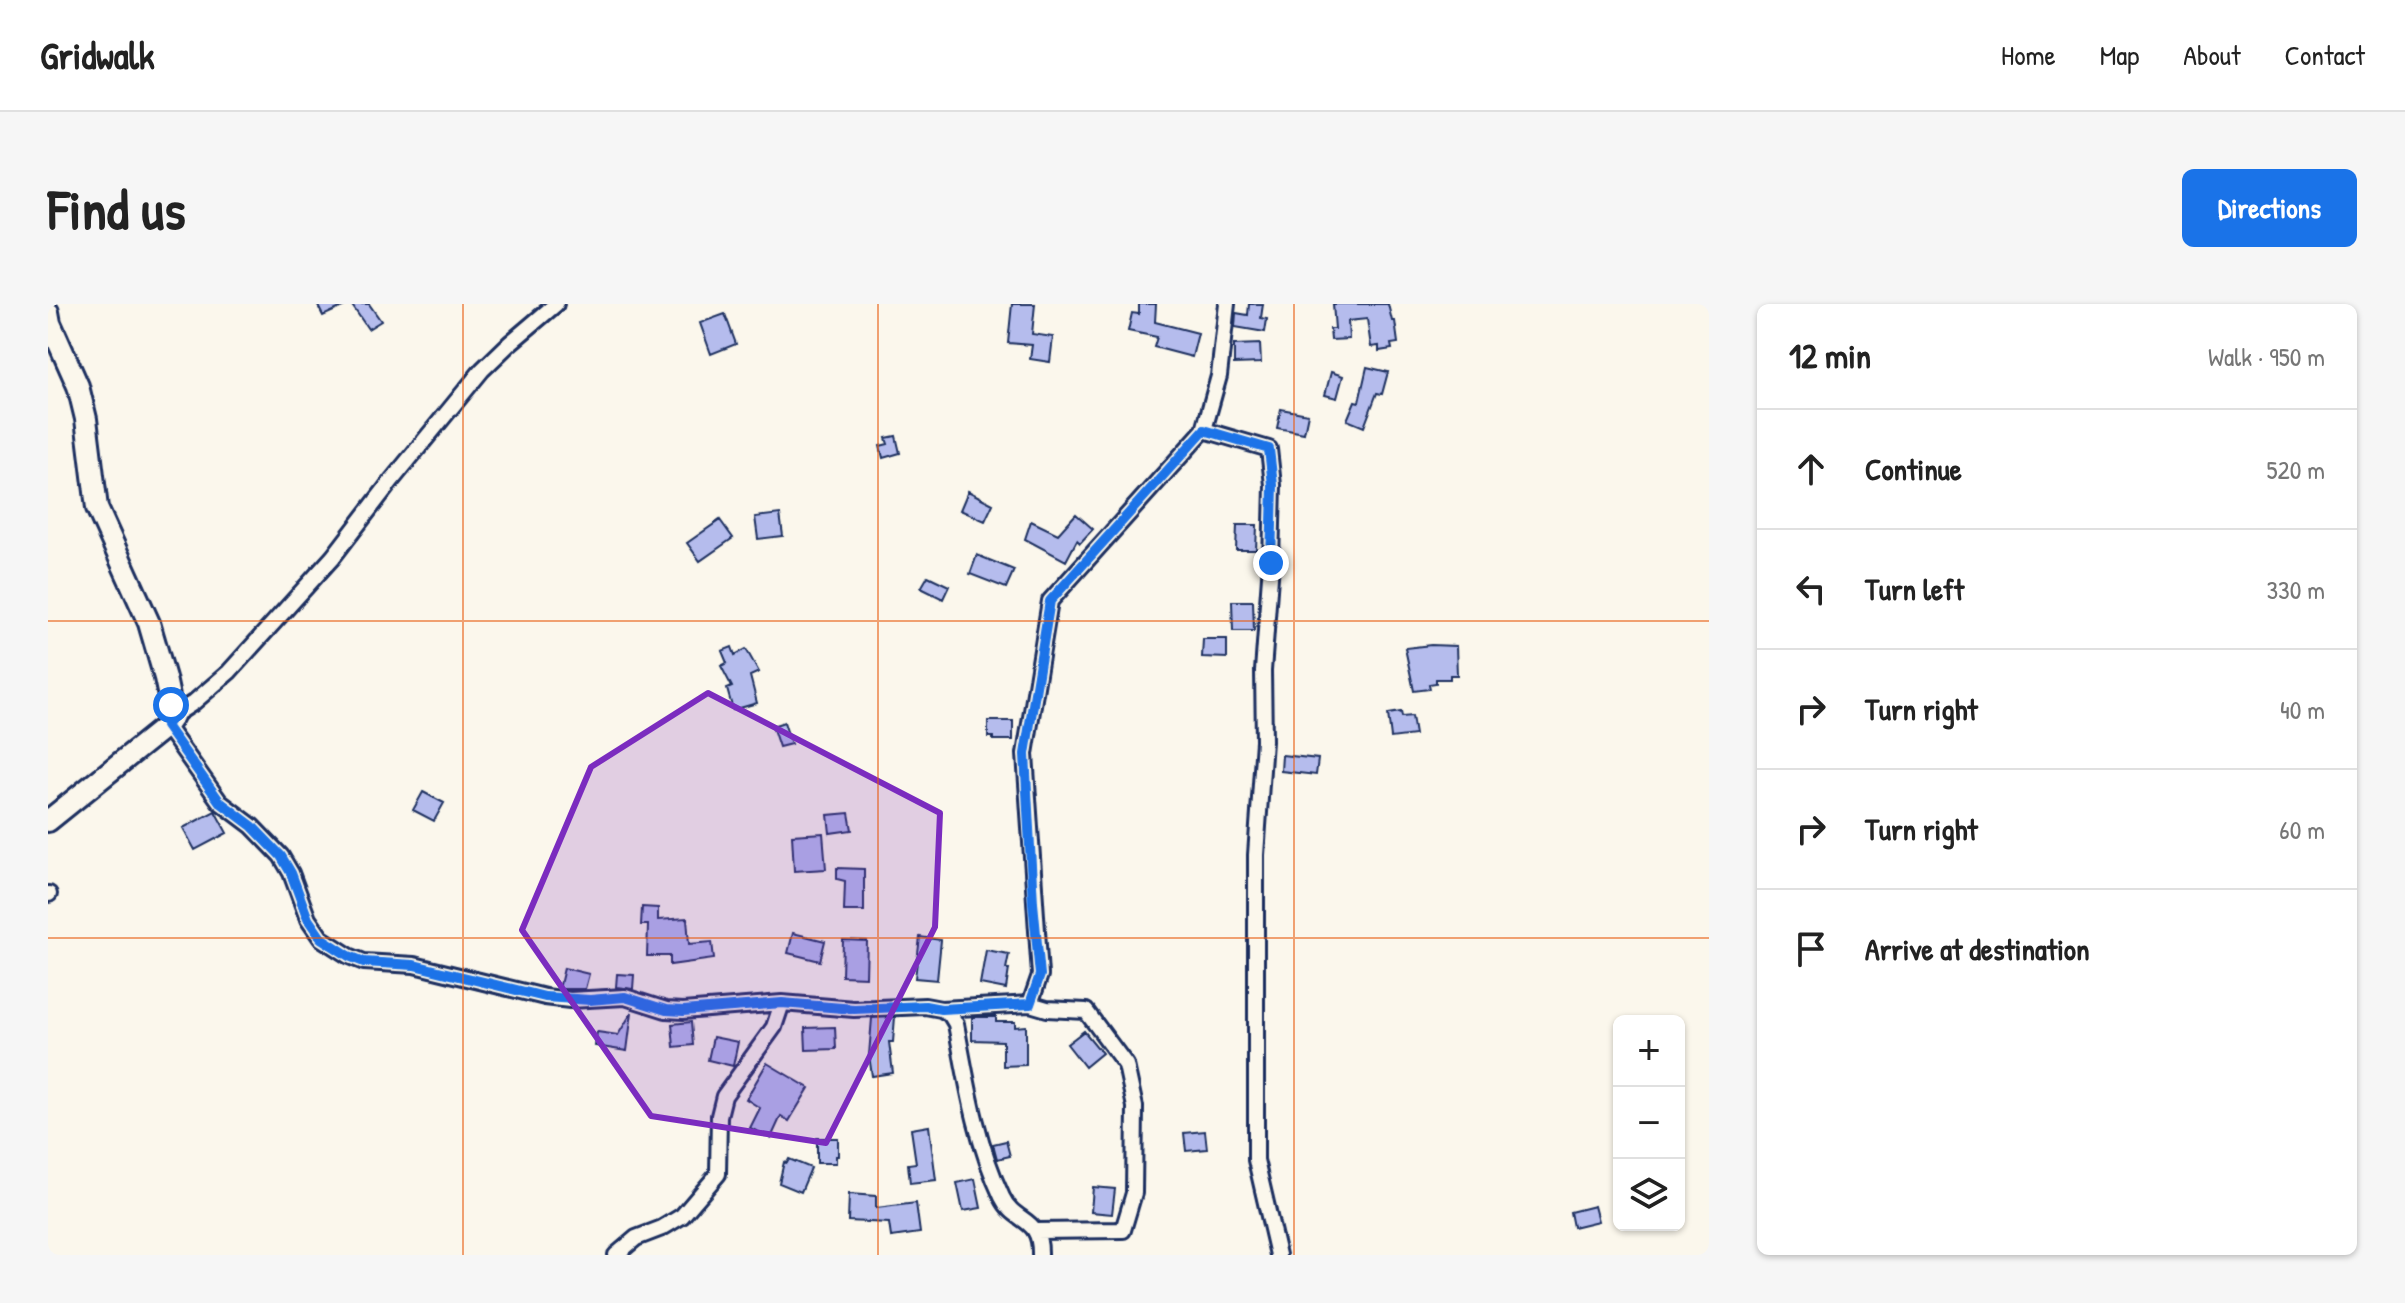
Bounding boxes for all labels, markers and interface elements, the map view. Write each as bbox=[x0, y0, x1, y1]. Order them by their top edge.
text: Gridwalk bbox=[40, 29, 155, 81]
text: Home bbox=[2001, 36, 2056, 74]
text: Map bbox=[2100, 36, 2139, 74]
text: About bbox=[2183, 36, 2241, 74]
text: Contact bbox=[2285, 36, 2365, 74]
button: Directions bbox=[2182, 169, 2357, 247]
text: Find us bbox=[48, 171, 186, 246]
text: 12 min bbox=[1789, 333, 1871, 379]
text: Walk · 950 m bbox=[2208, 339, 2325, 374]
icon: ahead bbox=[1789, 447, 1833, 491]
text: Continue bbox=[1865, 449, 1962, 489]
text: 520 m bbox=[2267, 452, 2325, 487]
route end bbox=[1253, 545, 1289, 581]
icon: left bbox=[1789, 567, 1833, 611]
text: Turn left bbox=[1865, 569, 1964, 609]
text: 330 m bbox=[2266, 572, 2325, 607]
route start bbox=[153, 687, 189, 723]
icon: right bbox=[1789, 687, 1833, 731]
text: Turn right bbox=[1865, 689, 1978, 729]
text: 40 m bbox=[2280, 692, 2325, 727]
icon: right bbox=[1789, 807, 1833, 851]
text: Turn right bbox=[1865, 809, 1978, 849]
text: 60 m bbox=[2279, 812, 2325, 847]
icon: arrive bbox=[1789, 927, 1833, 971]
text: Arrive at destination bbox=[1865, 929, 2090, 969]
map controls bbox=[1613, 1015, 1685, 1231]
button: + bbox=[1613, 1015, 1685, 1087]
button: − bbox=[1613, 1087, 1685, 1159]
button: layers bbox=[1613, 1159, 1685, 1231]

